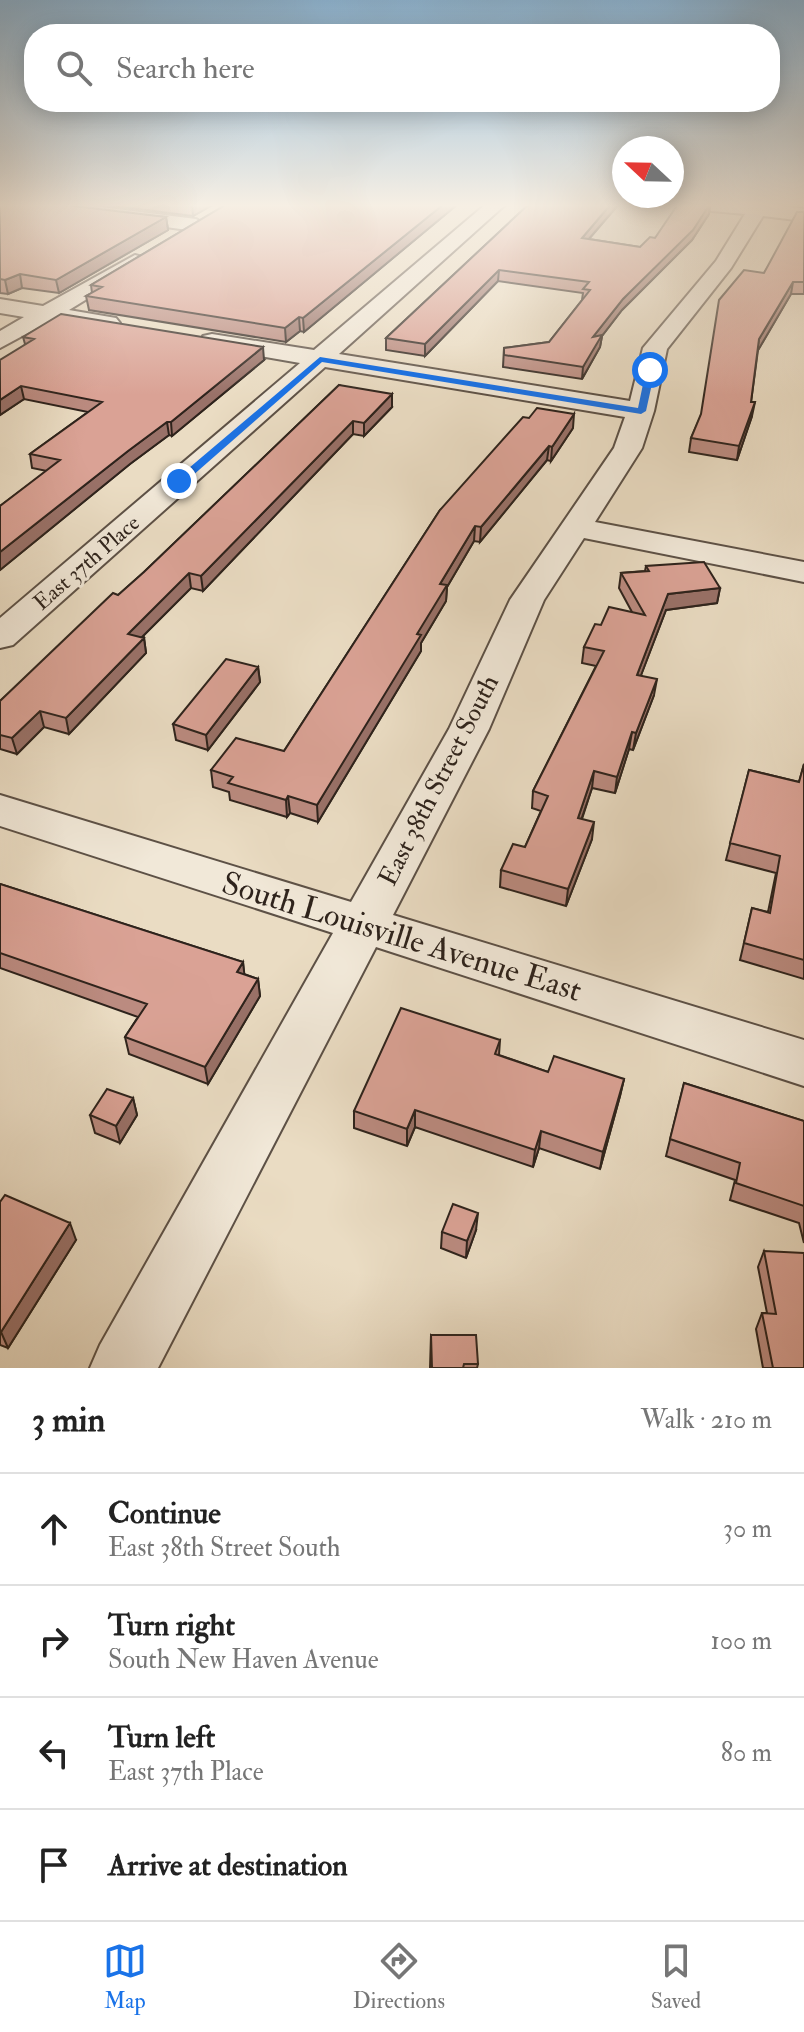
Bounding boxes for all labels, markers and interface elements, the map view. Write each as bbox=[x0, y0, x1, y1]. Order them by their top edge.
search box bbox=[24, 24, 780, 112]
icon: search bbox=[52, 46, 96, 90]
text: Search here bbox=[116, 50, 255, 87]
north arrow bbox=[612, 136, 684, 208]
route start bbox=[632, 352, 668, 388]
route end bbox=[161, 463, 197, 499]
street label: East 37th Place bbox=[28, 509, 146, 617]
street label: East 38th Street South bbox=[372, 669, 506, 891]
street label: South Louisville Avenue East bbox=[217, 863, 586, 1011]
text: 3 min bbox=[32, 1399, 105, 1442]
text: Walk · 210 m bbox=[641, 1404, 772, 1436]
text: Continue bbox=[108, 1495, 221, 1532]
icon: ahead bbox=[32, 1507, 76, 1551]
text: 30 m bbox=[723, 1513, 772, 1545]
text: East 38th Street South bbox=[108, 1532, 341, 1564]
text: Turn right bbox=[108, 1607, 235, 1644]
icon: right bbox=[32, 1619, 76, 1663]
text: 100 m bbox=[711, 1625, 772, 1657]
text: South New Haven Avenue bbox=[108, 1644, 379, 1676]
text: Turn left bbox=[108, 1719, 215, 1756]
icon: left bbox=[32, 1731, 76, 1775]
text: 80 m bbox=[721, 1737, 772, 1769]
text: East 37th Place bbox=[108, 1756, 264, 1788]
icon: arrive bbox=[32, 1843, 76, 1887]
text: Arrive at destination bbox=[108, 1847, 348, 1884]
tab: Map bbox=[103, 1939, 147, 2015]
tab: Directions bbox=[353, 1939, 445, 2015]
tab: Saved bbox=[651, 1939, 701, 2015]

